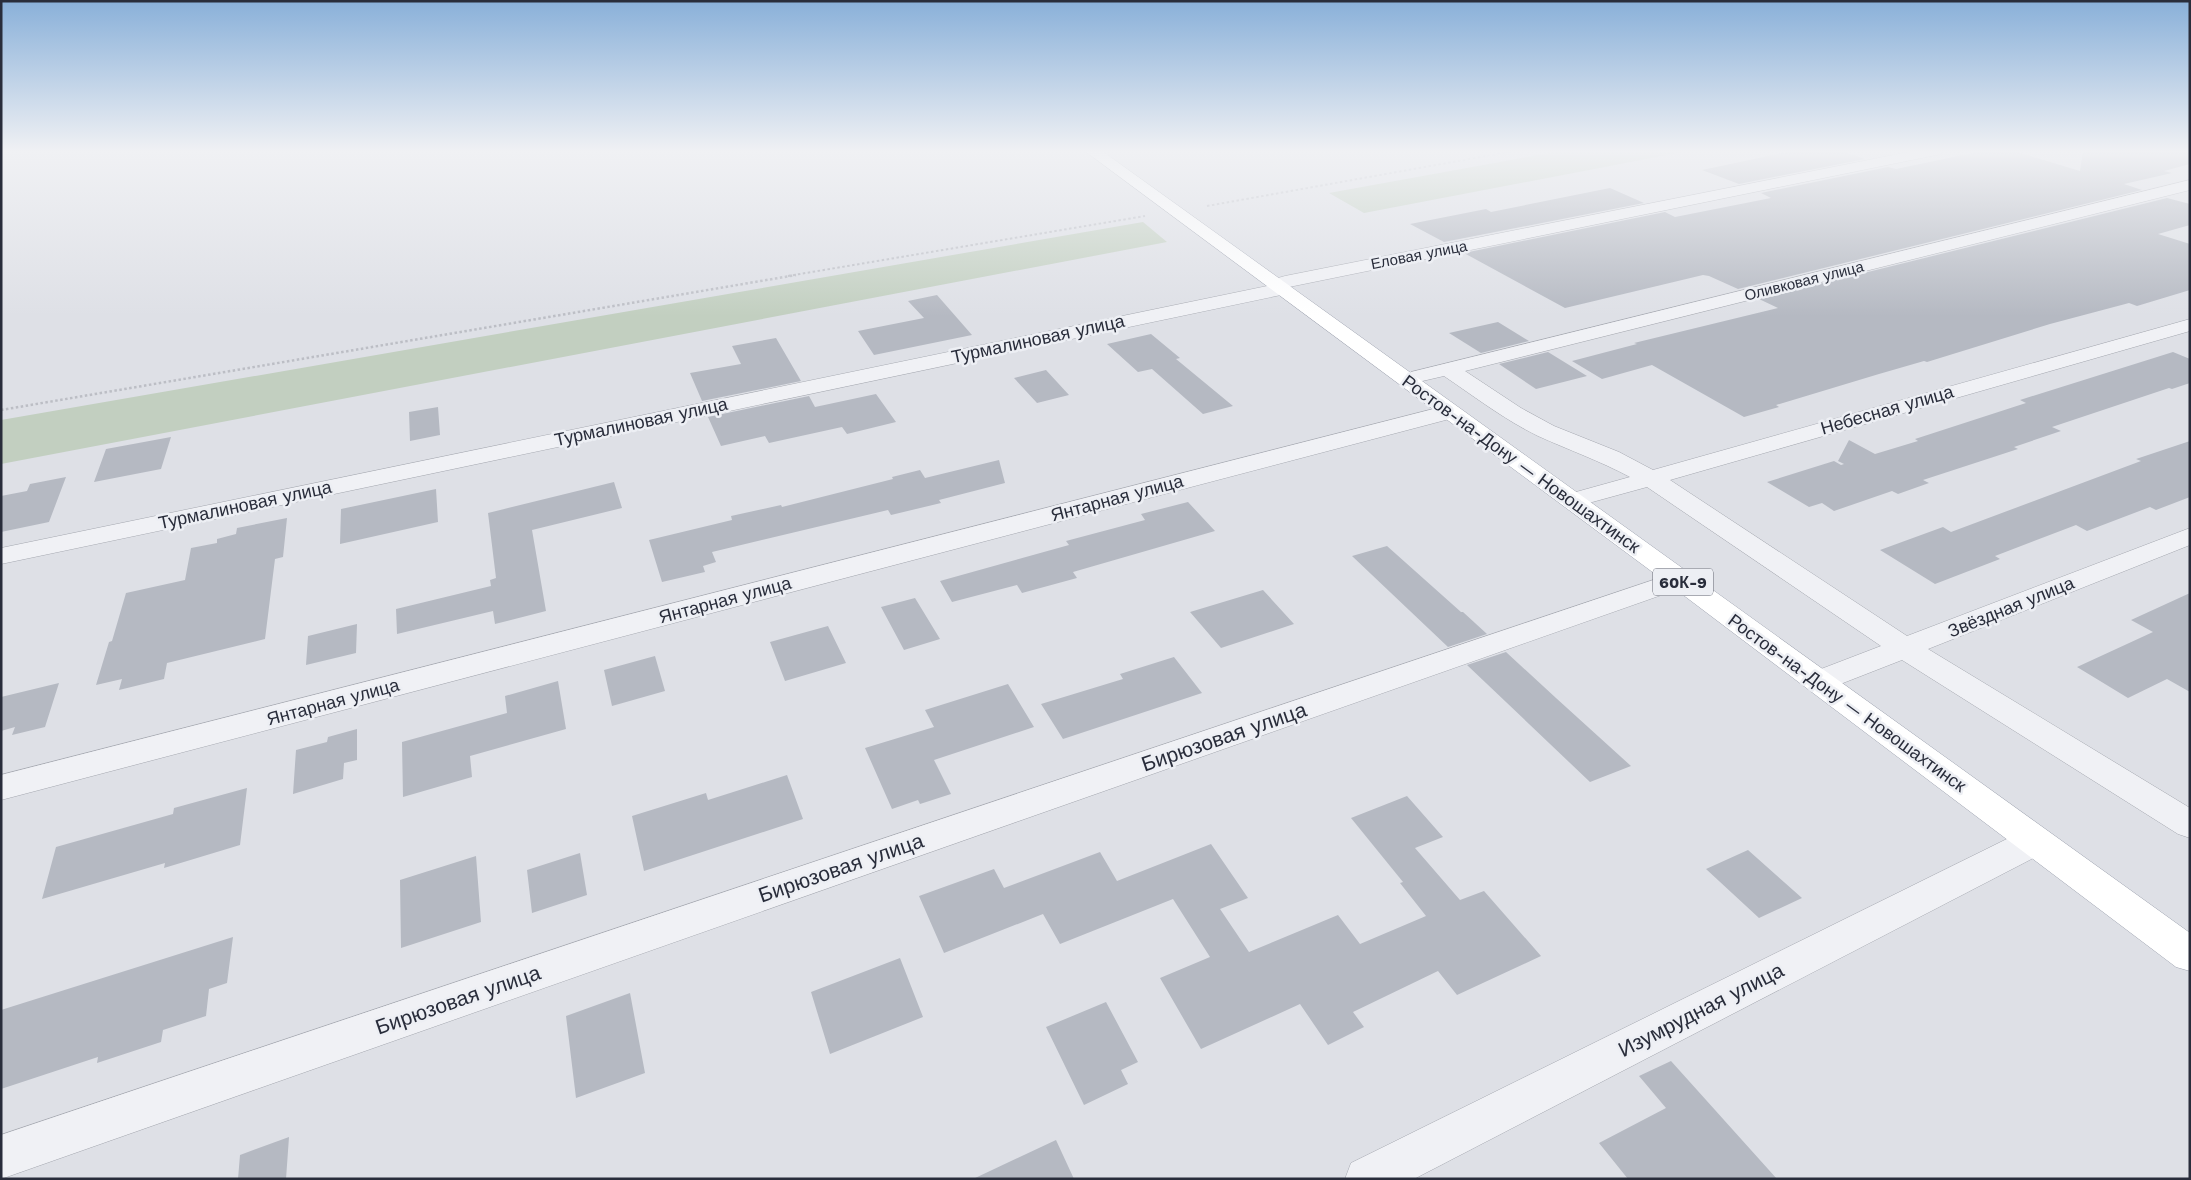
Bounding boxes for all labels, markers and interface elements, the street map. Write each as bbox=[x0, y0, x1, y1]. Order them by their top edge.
street label: Еловая улица bbox=[1369, 237, 1469, 273]
street label: Оливковая улица bbox=[1742, 257, 1866, 305]
street label: Турмалиновая улица bbox=[949, 310, 1127, 367]
street label: Ростов-на-Дону — Новошахтинск bbox=[1398, 370, 1644, 557]
street label: Небесная улица bbox=[1818, 380, 1957, 439]
street label: Турмалиновая улица bbox=[552, 393, 730, 450]
street label: Янтарная улица bbox=[1048, 469, 1186, 525]
street label: Турмалиновая улица bbox=[156, 476, 334, 533]
road number: 60К-9 bbox=[1653, 568, 1713, 596]
street label: Янтарная улица bbox=[656, 571, 794, 627]
street label: Звёздная улица bbox=[1945, 571, 2078, 641]
street label: Ростов-на-Дону — Новошахтинск bbox=[1724, 609, 1970, 796]
street label: Янтарная улица bbox=[264, 673, 402, 729]
street label: Бирюзовая улица bbox=[1138, 696, 1310, 776]
street label: Бирюзовая улица bbox=[755, 827, 927, 907]
street label: Изумрудная улица bbox=[1614, 957, 1788, 1062]
street label: Бирюзовая улица bbox=[372, 959, 544, 1039]

